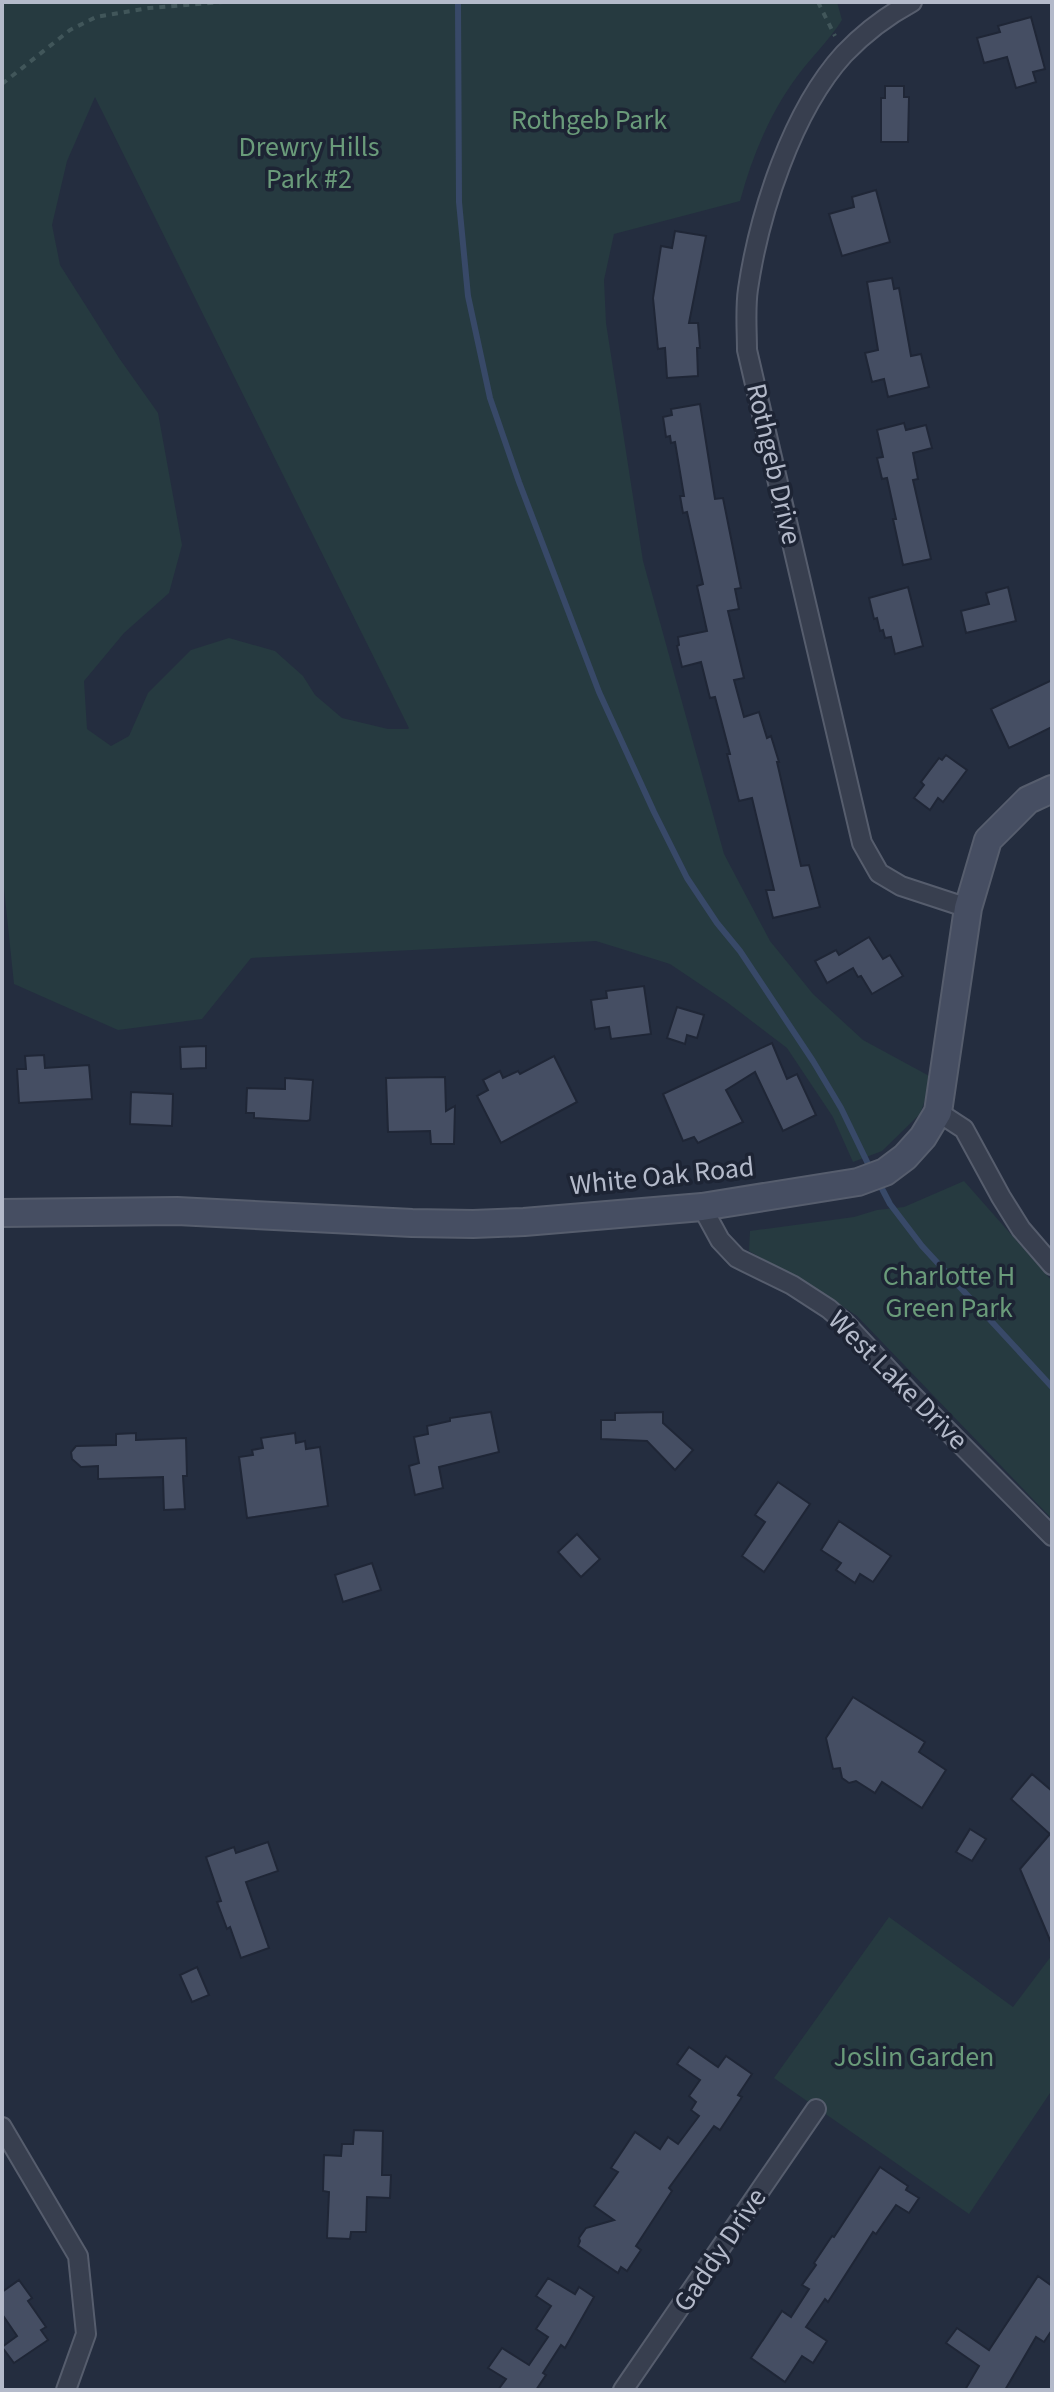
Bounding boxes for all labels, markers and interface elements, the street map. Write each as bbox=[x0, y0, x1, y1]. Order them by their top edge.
park label: Rothgeb Park bbox=[511, 100, 667, 140]
park label: Drewry Hills Park #2 bbox=[238, 127, 380, 199]
street label: Rothgeb Drive bbox=[736, 379, 812, 549]
street label: White Oak Road bbox=[568, 1146, 756, 1206]
park label: Charlotte H Green Park bbox=[883, 1256, 1015, 1328]
street label: West Lake Drive bbox=[819, 1301, 977, 1459]
park label: Joslin Garden bbox=[834, 2037, 994, 2077]
street label: Gaddy Drive bbox=[664, 2180, 776, 2320]

